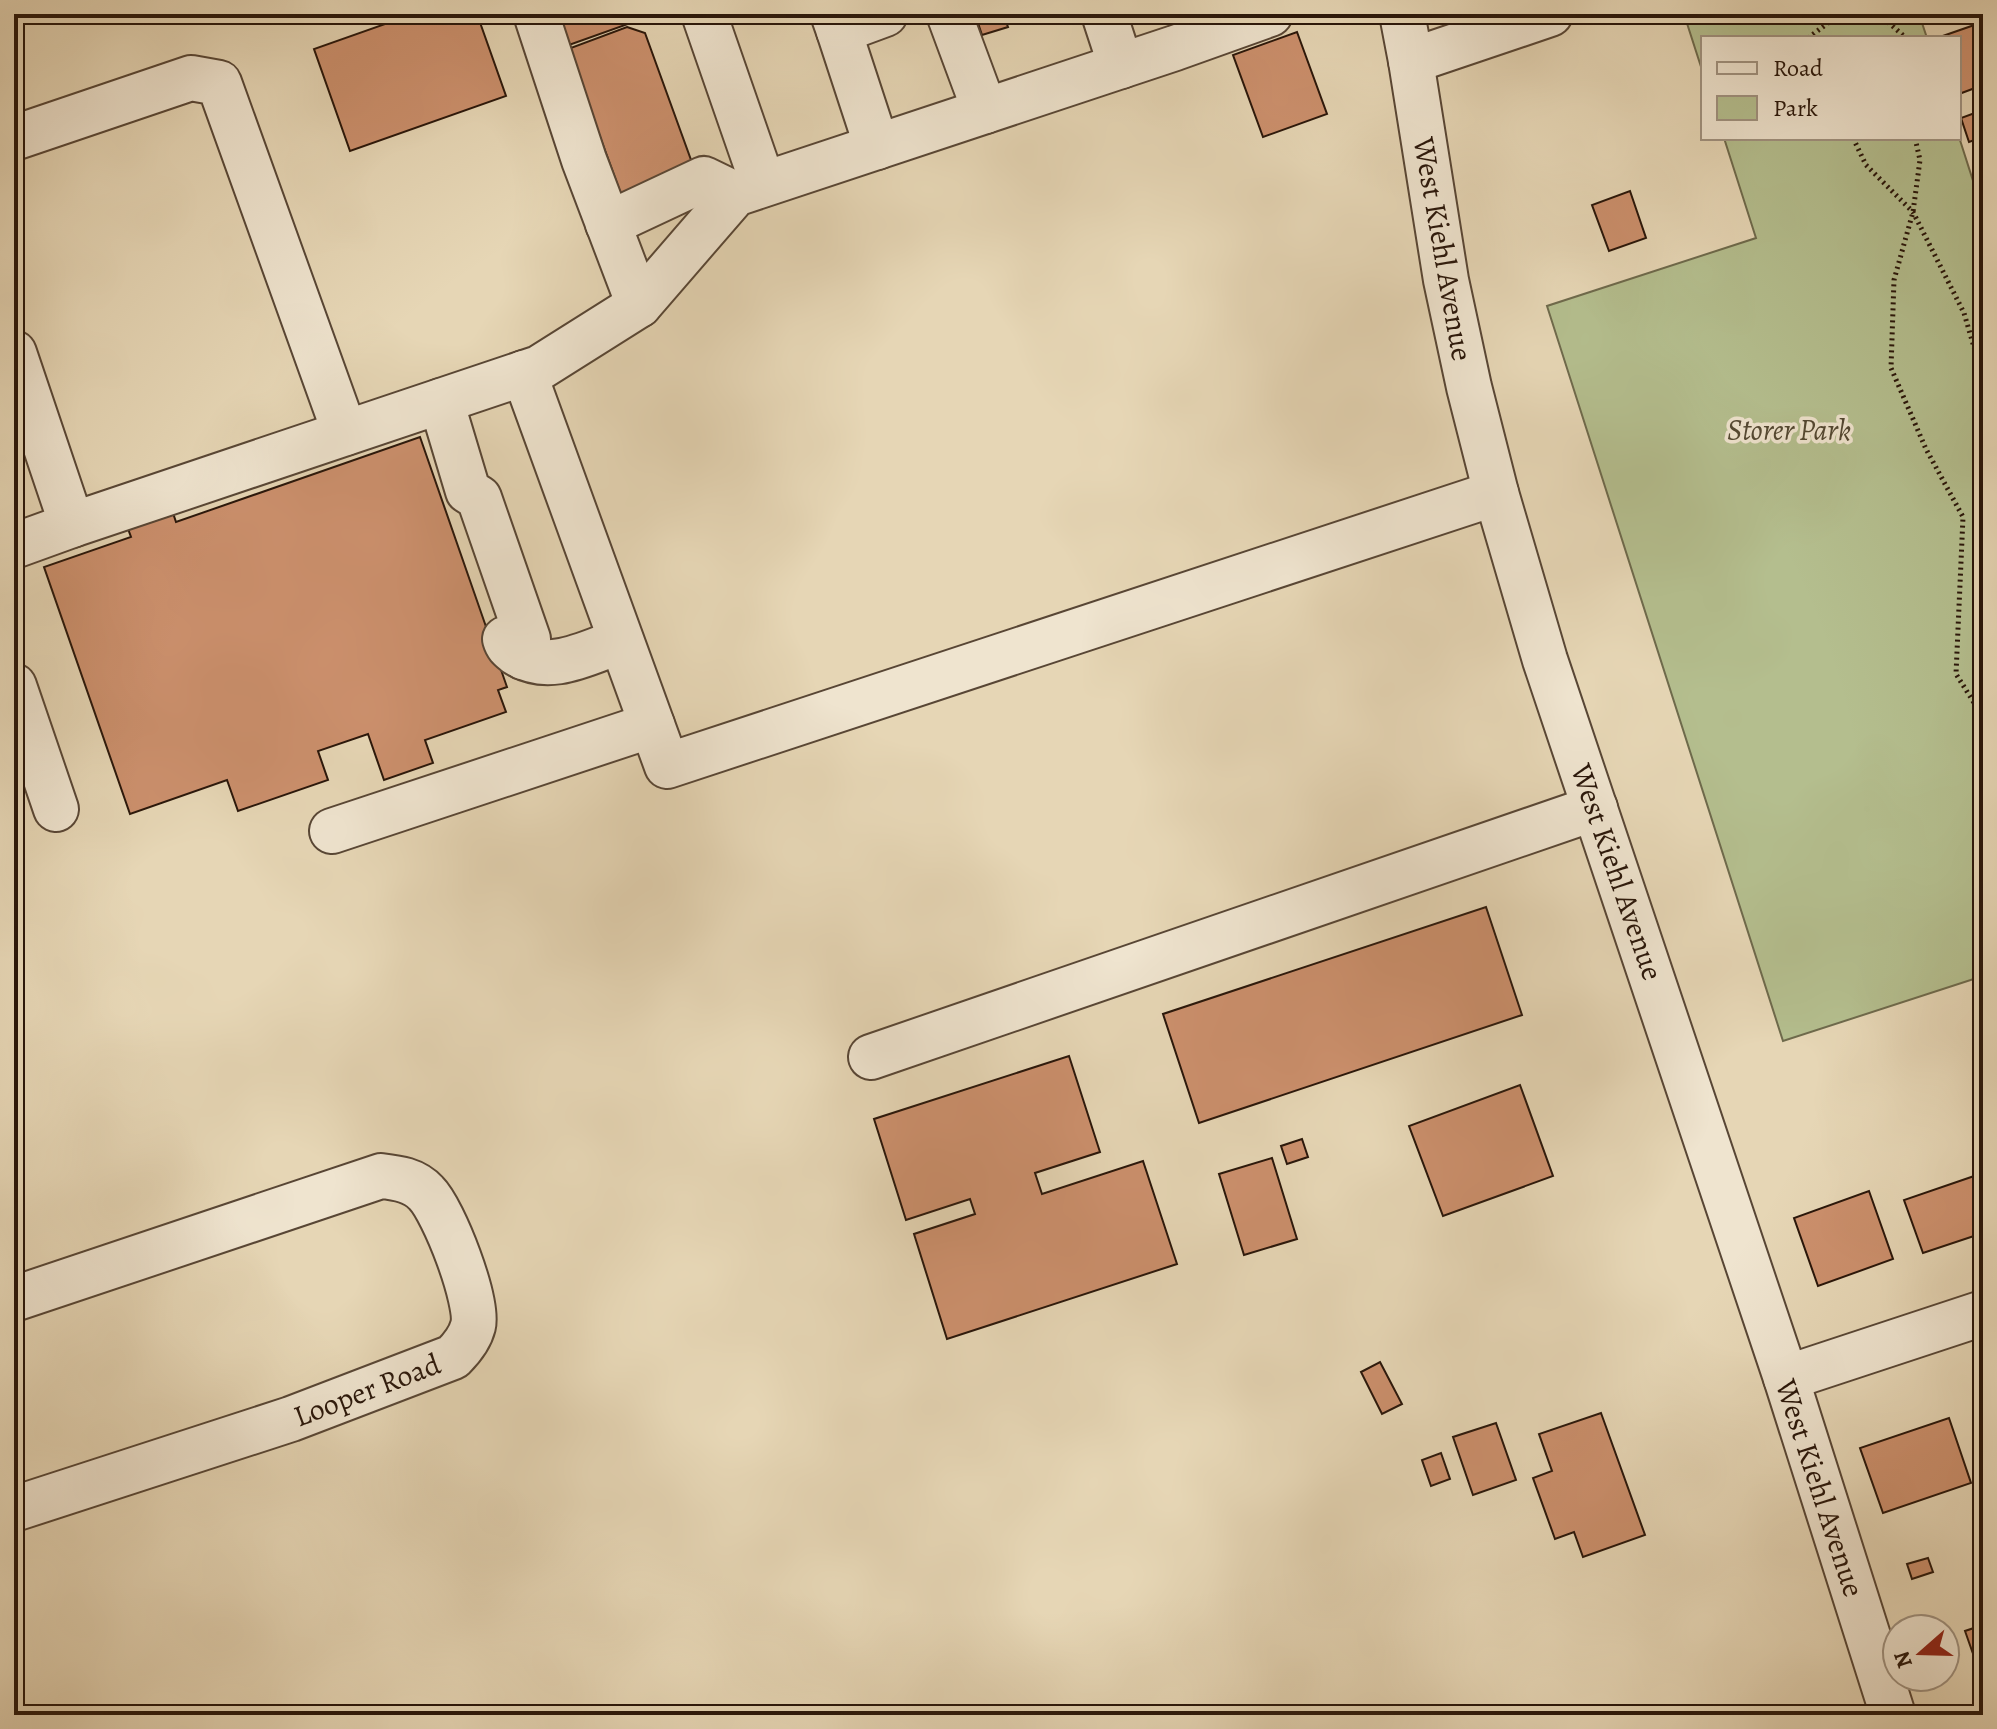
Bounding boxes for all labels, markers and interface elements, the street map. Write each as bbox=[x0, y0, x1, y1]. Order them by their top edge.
legend bbox=[1701, 36, 1961, 140]
text: Road bbox=[1773, 52, 1823, 84]
text: Park bbox=[1773, 92, 1818, 124]
street label: West Kiehl Avenue bbox=[1403, 133, 1482, 364]
park label: Storer Park bbox=[1727, 410, 1851, 450]
street label: West Kiehl Avenue bbox=[1561, 758, 1673, 986]
street label: Looper Road bbox=[288, 1343, 447, 1436]
street label: West Kiehl Avenue bbox=[1766, 1373, 1874, 1602]
north arrow bbox=[1881, 1613, 1961, 1693]
text: N bbox=[1886, 1647, 1920, 1672]

